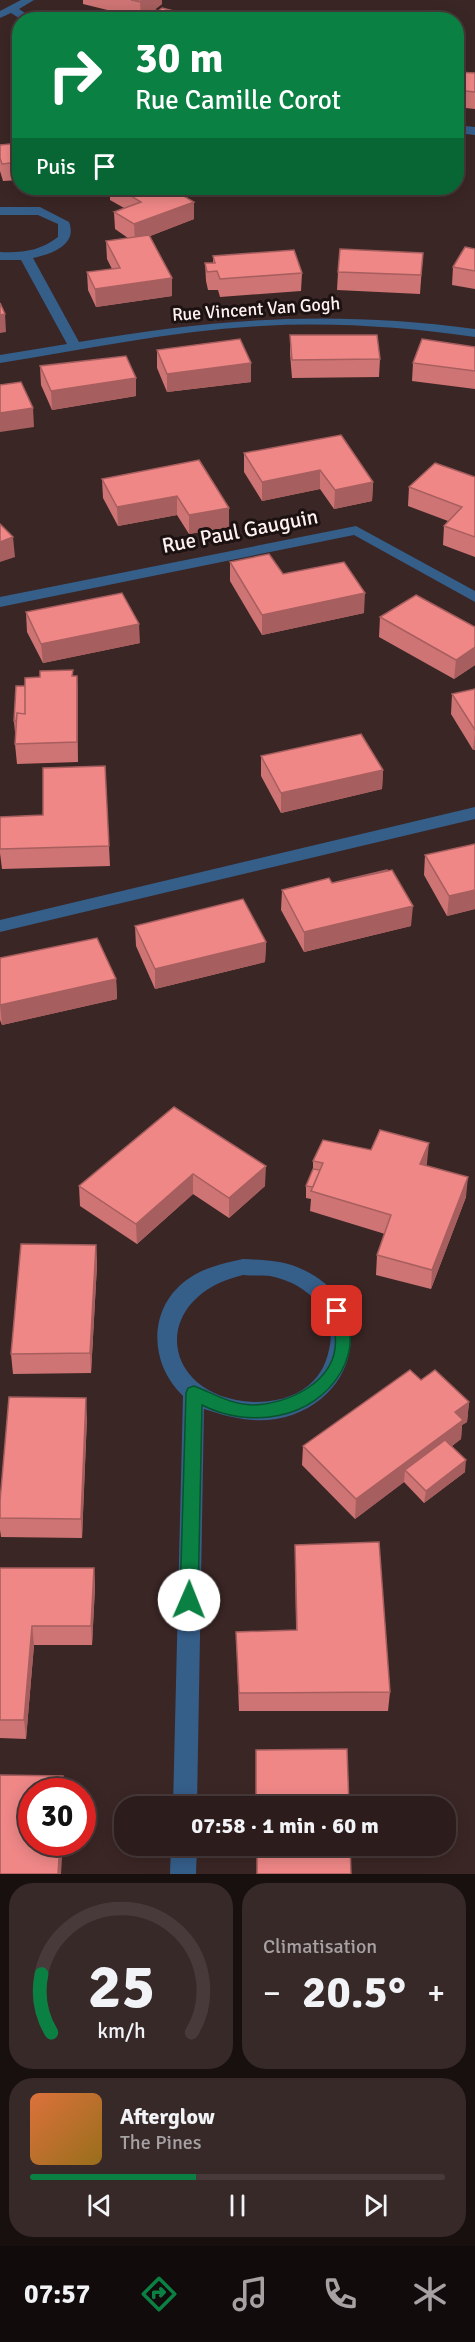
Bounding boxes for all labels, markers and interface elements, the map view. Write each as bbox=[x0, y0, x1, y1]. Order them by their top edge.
text: 30 m bbox=[135, 33, 224, 84]
icon: right bbox=[36, 36, 114, 114]
text: Rue Camille Corot bbox=[135, 84, 341, 117]
icon: arrive bbox=[88, 150, 121, 183]
text: Puis bbox=[36, 153, 76, 180]
street label: Rue Vincent Van Gogh bbox=[171, 292, 341, 326]
street label: Rue Paul Gauguin bbox=[160, 503, 320, 559]
pin bbox=[311, 1285, 362, 1336]
icon: arrive bbox=[320, 1294, 353, 1327]
position arrow bbox=[157, 1568, 221, 1632]
speed limit sign: 30 bbox=[18, 1778, 96, 1856]
text: 07:58 · 1 min · 60 m bbox=[191, 1812, 379, 1839]
text: Climatisation bbox=[263, 1934, 377, 1959]
text: 25 bbox=[87, 1948, 155, 2025]
text: 20.5° bbox=[302, 1965, 406, 2020]
text: − bbox=[263, 1973, 281, 2014]
text: + bbox=[427, 1973, 445, 2014]
text: km/h bbox=[97, 2018, 145, 2044]
text: Afterglow bbox=[120, 2103, 215, 2130]
text: The Pines bbox=[120, 2130, 202, 2155]
icon: previous bbox=[83, 2189, 116, 2222]
icon: pause bbox=[221, 2189, 254, 2222]
icon: next bbox=[359, 2189, 392, 2222]
icon: directions bbox=[138, 2273, 180, 2315]
icon: music bbox=[229, 2273, 271, 2315]
icon: phone bbox=[319, 2273, 361, 2315]
icon: climate bbox=[409, 2273, 451, 2315]
text: 07:57 bbox=[24, 2278, 90, 2311]

